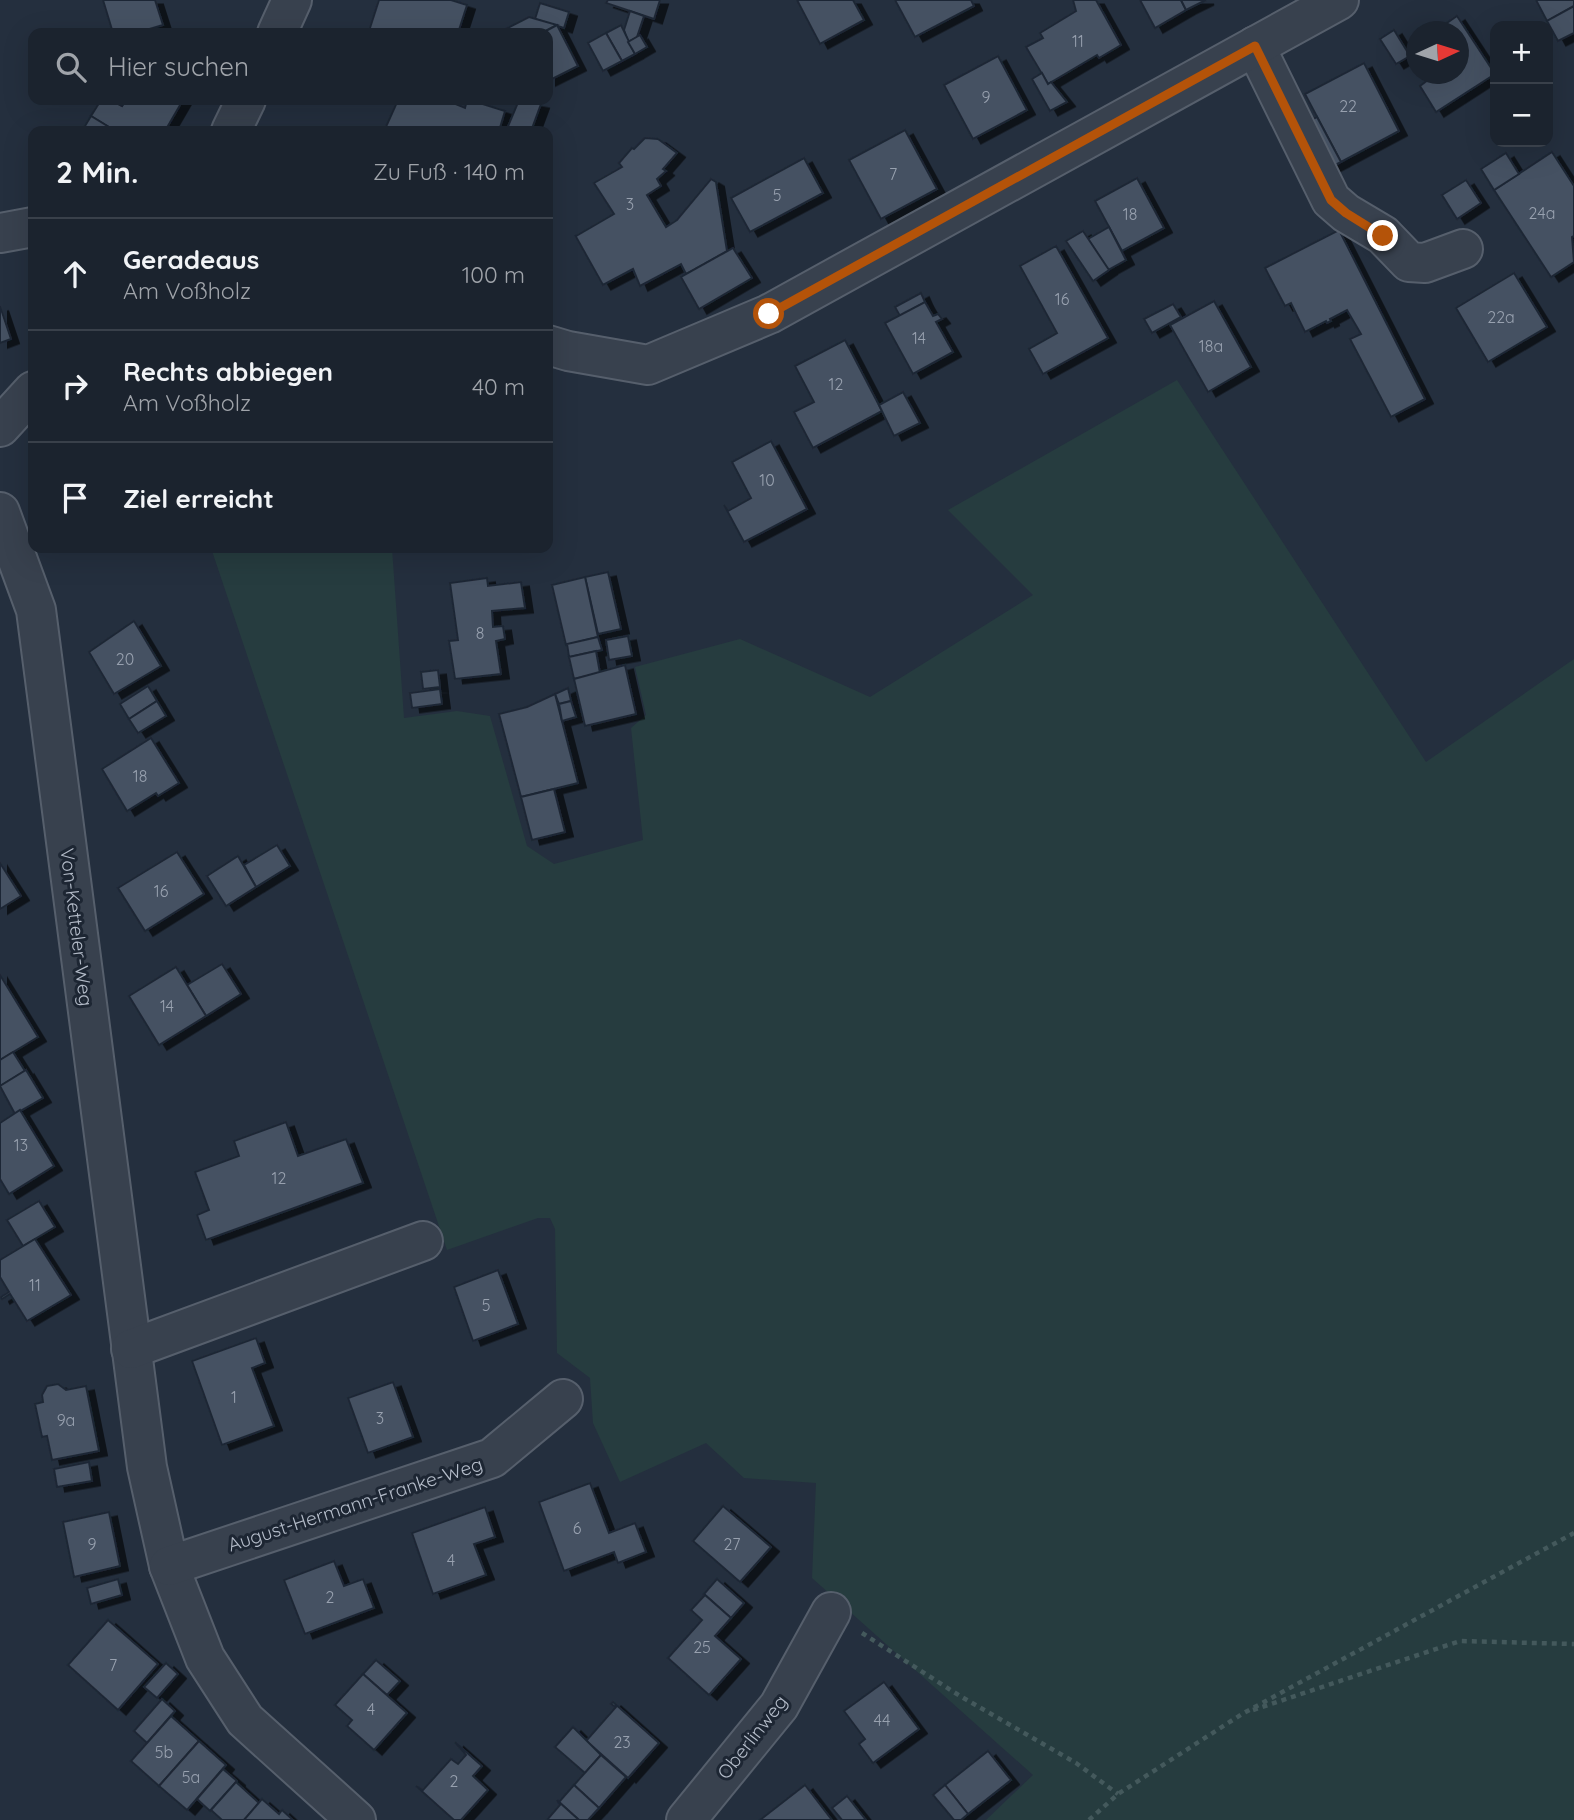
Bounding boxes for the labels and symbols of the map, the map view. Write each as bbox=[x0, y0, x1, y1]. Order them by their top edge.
north arrow bbox=[1406, 21, 1469, 84]
house number: 11 bbox=[1072, 31, 1084, 51]
house number: 9 bbox=[982, 87, 991, 107]
house number: 22 bbox=[1339, 96, 1357, 116]
house number: 7 bbox=[889, 164, 897, 184]
house number: 5 bbox=[773, 185, 781, 205]
house number: 3 bbox=[626, 194, 634, 214]
house number: 24a bbox=[1529, 203, 1555, 223]
house number: 18 bbox=[1123, 204, 1137, 224]
route end bbox=[1367, 220, 1398, 251]
house number: 16 bbox=[1055, 289, 1070, 309]
route start bbox=[753, 298, 784, 329]
house number: 22a bbox=[1487, 307, 1515, 327]
house number: 14 bbox=[912, 328, 926, 348]
house number: 18a bbox=[1199, 336, 1223, 356]
house number: 12 bbox=[829, 374, 844, 394]
house number: 10 bbox=[759, 470, 775, 490]
house number: 8 bbox=[476, 623, 484, 643]
house number: 20 bbox=[116, 649, 134, 669]
house number: 18 bbox=[133, 766, 147, 786]
street label: Von-Ketteler-Weg bbox=[55, 847, 99, 1007]
house number: 16 bbox=[154, 881, 169, 901]
house number: 14 bbox=[160, 996, 174, 1016]
house number: 13 bbox=[14, 1135, 28, 1155]
house number: 12 bbox=[272, 1168, 287, 1188]
house number: 11 bbox=[29, 1275, 41, 1295]
house number: 5 bbox=[482, 1295, 490, 1315]
house number: 1 bbox=[231, 1387, 237, 1407]
house number: 3 bbox=[376, 1408, 384, 1428]
house number: 9a bbox=[57, 1410, 75, 1430]
street label: August-Hermann-Franke-Weg bbox=[225, 1451, 485, 1557]
house number: 6 bbox=[573, 1518, 582, 1538]
house number: 9 bbox=[88, 1534, 97, 1554]
house number: 27 bbox=[724, 1534, 740, 1554]
house number: 4 bbox=[447, 1550, 455, 1570]
house number: 2 bbox=[326, 1587, 335, 1607]
house number: 25 bbox=[693, 1637, 711, 1657]
house number: 7 bbox=[109, 1655, 117, 1675]
street label: Oberlinweg bbox=[712, 1690, 792, 1784]
house number: 4 bbox=[367, 1699, 375, 1719]
house number: 44 bbox=[874, 1710, 890, 1730]
house number: 23 bbox=[613, 1732, 631, 1752]
house number: 5b bbox=[155, 1742, 173, 1762]
house number: 5a bbox=[182, 1767, 200, 1787]
house number: 2 bbox=[450, 1771, 459, 1791]

